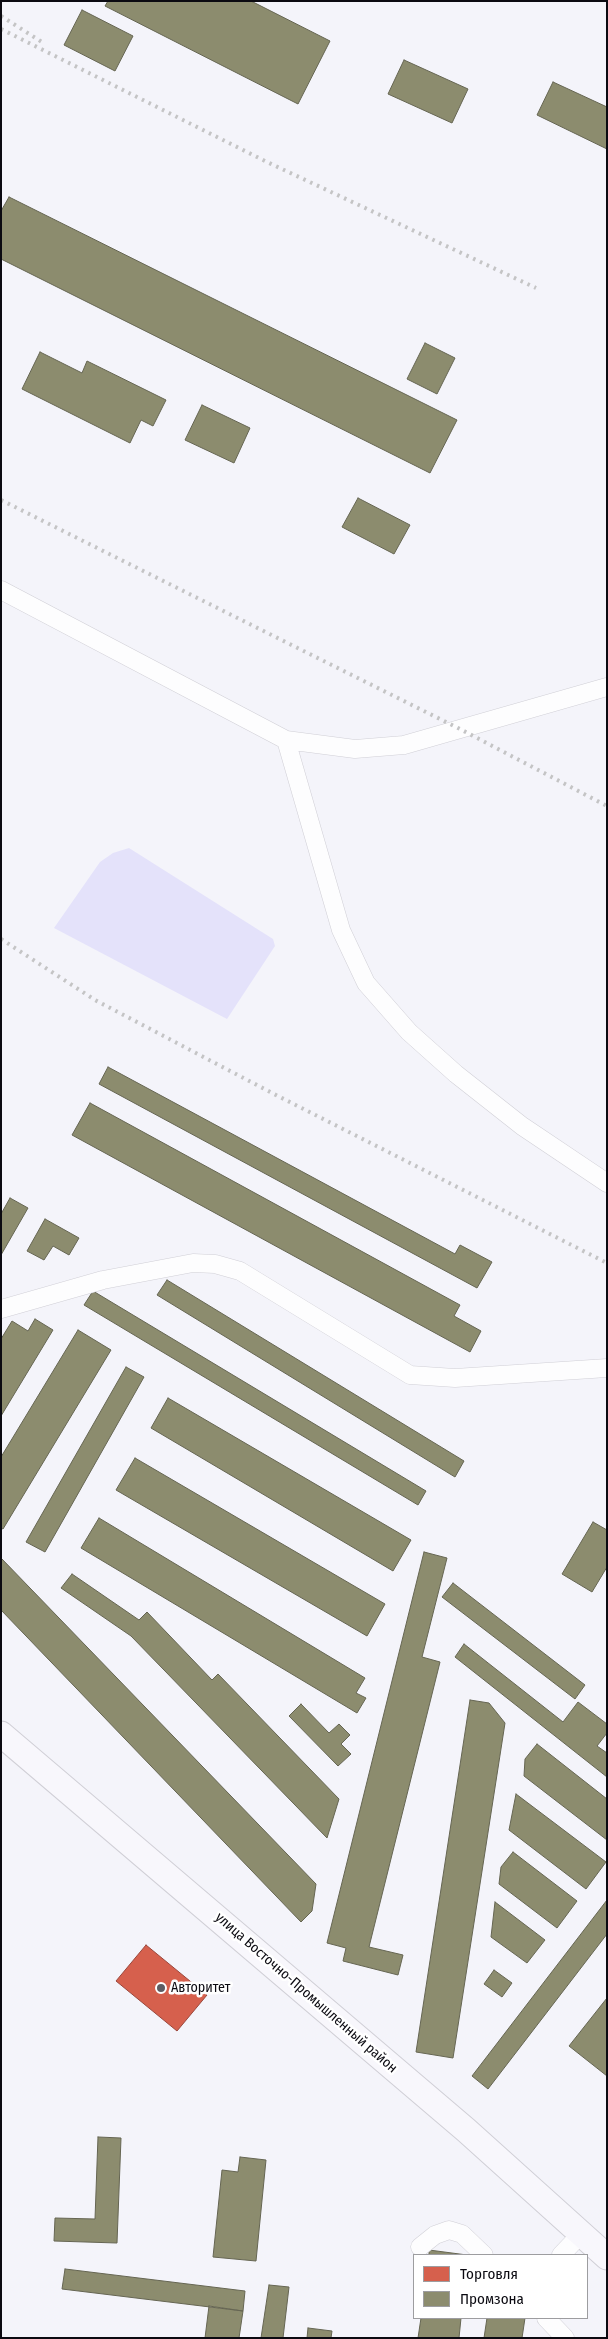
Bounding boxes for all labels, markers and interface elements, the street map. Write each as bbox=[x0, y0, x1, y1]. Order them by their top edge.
street label: улица Восточно-Промышленный район bbox=[212, 1909, 400, 2077]
place label: Авторитет bbox=[171, 1980, 230, 1996]
marker: Авторитет bbox=[155, 1982, 167, 1994]
legend bbox=[413, 2254, 588, 2319]
text: Торговля bbox=[460, 2265, 518, 2283]
text: Промзона bbox=[460, 2290, 524, 2308]

